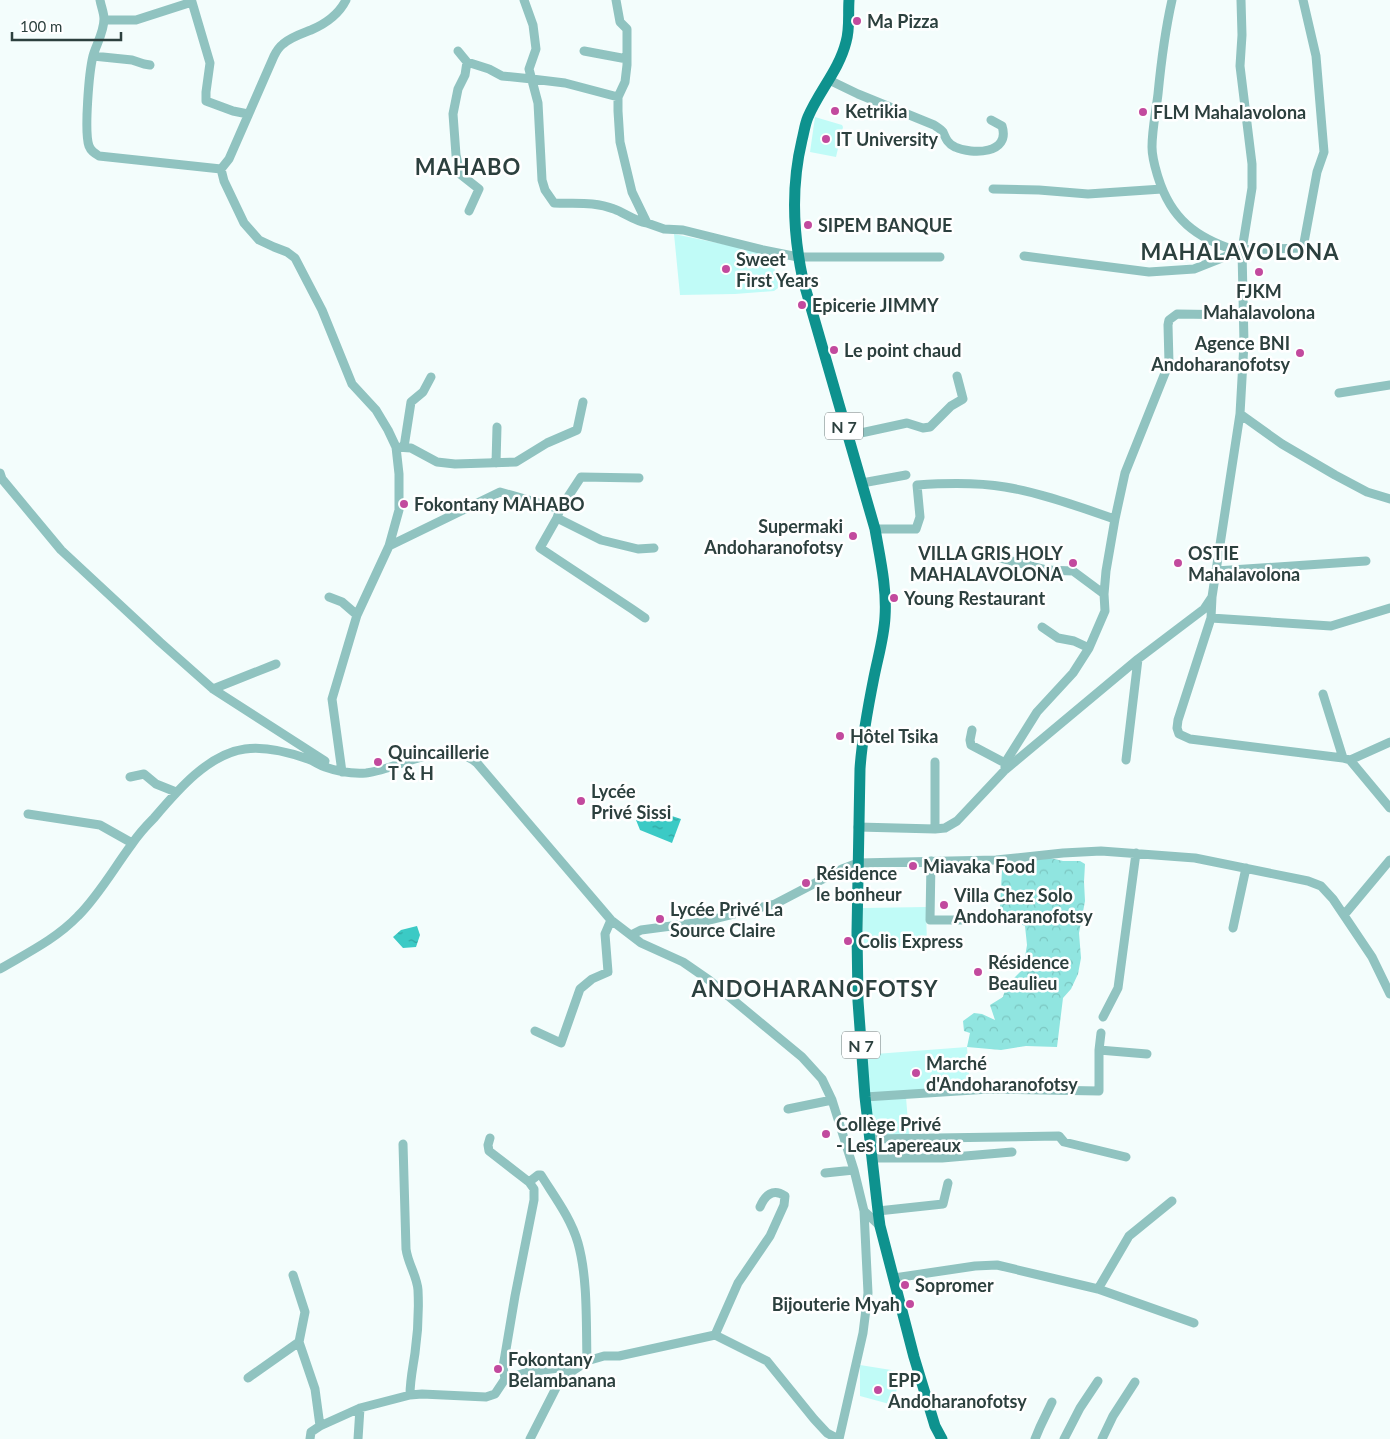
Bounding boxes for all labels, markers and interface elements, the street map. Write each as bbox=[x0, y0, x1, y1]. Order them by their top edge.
scale bar bbox=[12, 10, 121, 42]
place label: Ma Pizza bbox=[867, 10, 939, 32]
marker: Ma Pizza bbox=[851, 15, 863, 27]
text: 100 m bbox=[20, 17, 62, 35]
place label: Ketrikia bbox=[845, 100, 908, 122]
place label: FLM Mahalavolona bbox=[1153, 101, 1306, 123]
marker: Ketrikia bbox=[829, 105, 841, 117]
marker: FLM Mahalavolona bbox=[1137, 106, 1149, 118]
place label: IT University bbox=[836, 128, 938, 150]
marker: IT University bbox=[820, 133, 832, 145]
district label: MAHABO bbox=[415, 153, 521, 180]
place label: SIPEM BANQUE bbox=[818, 214, 952, 236]
marker: SIPEM BANQUE bbox=[802, 219, 814, 231]
district label: MAHALAVOLONA bbox=[1140, 238, 1340, 265]
place label: Sweet First Years bbox=[736, 248, 819, 291]
marker: Sweet First Years bbox=[720, 263, 732, 275]
marker: FJKM Mahalavolona bbox=[1253, 266, 1265, 278]
place label: FJKM Mahalavolona bbox=[1203, 280, 1315, 323]
place label: Epicerie JIMMY bbox=[812, 294, 939, 316]
marker: Epicerie JIMMY bbox=[796, 299, 808, 311]
place label: Agence BNI Andoharanofotsy bbox=[1150, 332, 1290, 375]
place label: Le point chaud bbox=[844, 339, 961, 361]
marker: Le point chaud bbox=[828, 344, 840, 356]
marker: Agence BNI Andoharanofotsy bbox=[1294, 347, 1306, 359]
road number: N 7 bbox=[825, 412, 863, 440]
place label: Fokontany MAHABO bbox=[414, 493, 585, 515]
marker: Fokontany MAHABO bbox=[398, 498, 410, 510]
place label: Supermaki Andoharanofotsy bbox=[703, 515, 843, 558]
marker: Supermaki Andoharanofotsy bbox=[847, 530, 859, 542]
place label: VILLA GRIS HOLY MAHALAVOLONA bbox=[910, 542, 1063, 585]
place label: OSTIE Mahalavolona bbox=[1188, 542, 1300, 585]
marker: VILLA GRIS HOLY MAHALAVOLONA bbox=[1067, 557, 1079, 569]
marker: OSTIE Mahalavolona bbox=[1172, 557, 1184, 569]
place label: Young Restaurant bbox=[903, 587, 1045, 609]
marker: Young Restaurant bbox=[888, 592, 900, 604]
place label: Hôtel Tsika bbox=[850, 725, 938, 747]
marker: Hôtel Tsika bbox=[834, 730, 846, 742]
place label: Quincaillerie T & H bbox=[388, 741, 490, 784]
marker: Quincaillerie T & H bbox=[372, 756, 384, 768]
place label: Lycée Privé Sissi bbox=[591, 780, 671, 823]
marker: Lycée Privé Sissi bbox=[575, 795, 587, 807]
place label: Miavaka Food bbox=[923, 855, 1035, 877]
marker: Miavaka Food bbox=[907, 860, 919, 872]
place label: Résidence le bonheur bbox=[816, 862, 902, 905]
marker: Résidence le bonheur bbox=[800, 877, 812, 889]
place label: Villa Chez Solo Andoharanofotsy bbox=[953, 884, 1093, 927]
place label: Lycée Privé La Source Claire bbox=[670, 898, 783, 941]
marker: Villa Chez Solo Andoharanofotsy bbox=[938, 899, 950, 911]
marker: Lycée Privé La Source Claire bbox=[654, 913, 666, 925]
place label: Colis Express bbox=[858, 930, 963, 952]
marker: Colis Express bbox=[842, 935, 854, 947]
place label: Résidence Beaulieu bbox=[988, 951, 1070, 994]
marker: Résidence Beaulieu bbox=[972, 966, 984, 978]
district label: ANDOHARANOFOTSY bbox=[691, 975, 938, 1002]
road number: N 7 bbox=[842, 1032, 880, 1058]
place label: Marché d'Andoharanofotsy bbox=[926, 1052, 1078, 1095]
marker: Marché d'Andoharanofotsy bbox=[910, 1067, 922, 1079]
place label: Collège Privé - Les Lapereaux bbox=[836, 1113, 962, 1156]
marker: Collège Privé - Les Lapereaux bbox=[820, 1128, 832, 1140]
place label: Sopromer bbox=[915, 1274, 994, 1296]
marker: Sopromer bbox=[899, 1279, 911, 1291]
place label: Bijouterie Myah bbox=[772, 1293, 900, 1315]
marker: Bijouterie Myah bbox=[904, 1298, 916, 1310]
place label: Fokontany Belambanana bbox=[508, 1348, 616, 1391]
marker: Fokontany Belambanana bbox=[492, 1363, 504, 1375]
place label: EPP Andoharanofotsy bbox=[887, 1369, 1027, 1412]
marker: EPP Andoharanofotsy bbox=[872, 1384, 884, 1396]

